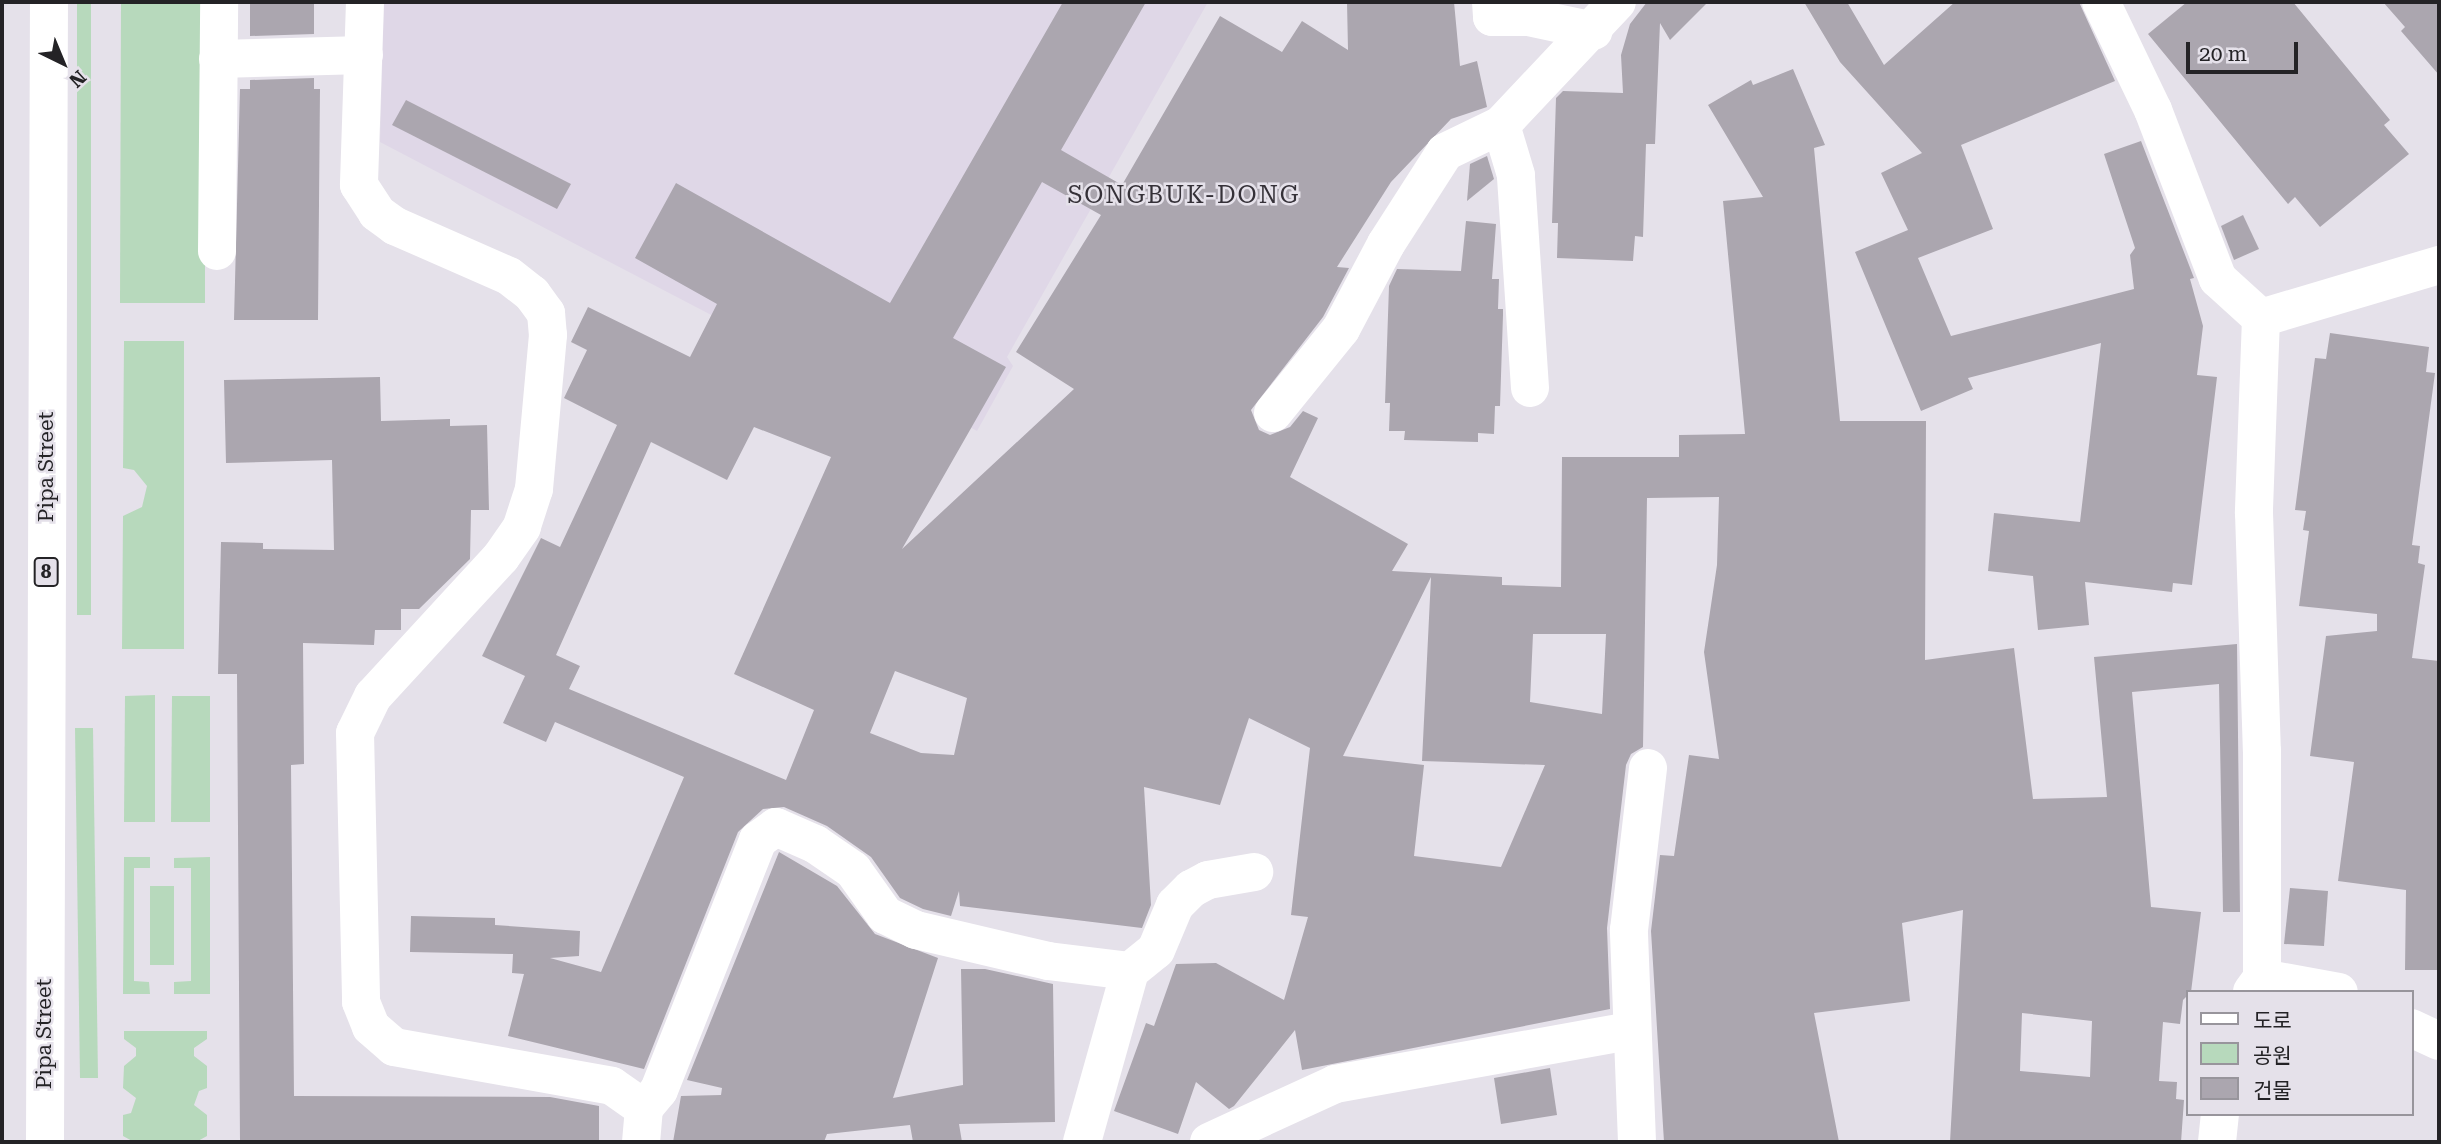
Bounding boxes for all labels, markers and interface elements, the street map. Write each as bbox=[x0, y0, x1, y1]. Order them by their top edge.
north arrow bbox=[28, 28, 98, 98]
scale bar bbox=[2189, 28, 2301, 72]
text: 20 m bbox=[2199, 42, 2247, 66]
text: N bbox=[64, 65, 91, 92]
district label: SONGBUK-DONG bbox=[1069, 182, 1299, 210]
street label: Pipa Street bbox=[33, 412, 59, 522]
road number: 8 bbox=[32, 556, 60, 587]
street label: Pipa Street bbox=[31, 979, 57, 1089]
legend bbox=[2186, 990, 2413, 1116]
text: 도로 bbox=[2253, 1009, 2292, 1033]
text: 공원 bbox=[2253, 1044, 2292, 1068]
text: 건물 bbox=[2253, 1079, 2292, 1103]

